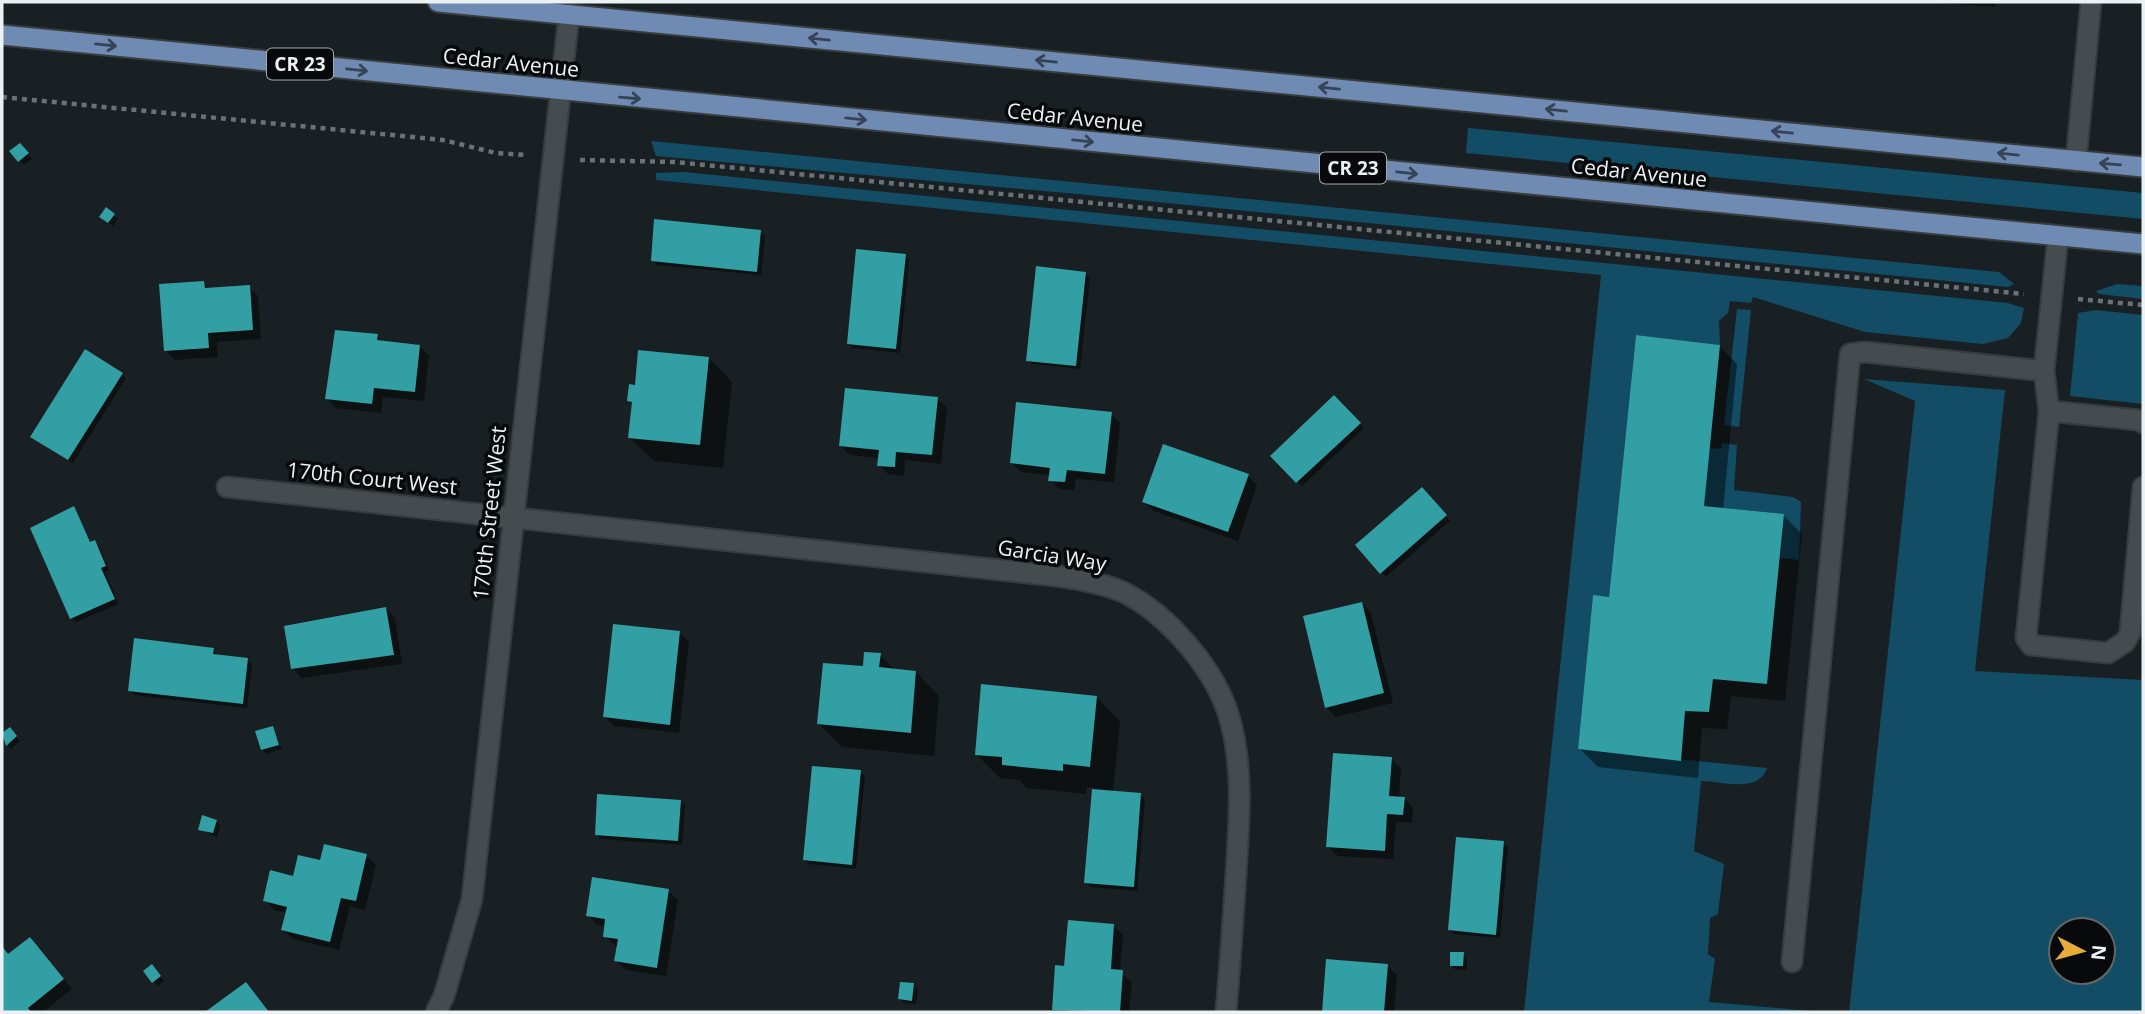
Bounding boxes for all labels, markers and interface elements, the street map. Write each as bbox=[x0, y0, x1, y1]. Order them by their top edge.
one-way arrow bbox=[809, 32, 831, 45]
one-way arrow bbox=[95, 39, 117, 52]
street label: Cedar Avenue bbox=[442, 41, 581, 83]
road number: CR 23 bbox=[267, 48, 333, 80]
one-way arrow bbox=[1035, 54, 1058, 67]
one-way arrow bbox=[345, 64, 368, 77]
one-way arrow bbox=[1318, 82, 1341, 95]
one-way arrow bbox=[618, 92, 641, 105]
street label: Cedar Avenue bbox=[1006, 96, 1145, 138]
one-way arrow bbox=[1545, 103, 1567, 116]
one-way arrow bbox=[845, 113, 867, 126]
one-way arrow bbox=[1771, 125, 1794, 138]
one-way arrow bbox=[1071, 135, 1094, 148]
one-way arrow bbox=[1998, 147, 2020, 160]
street label: Cedar Avenue bbox=[1570, 151, 1709, 193]
road number: CR 23 bbox=[1320, 152, 1386, 184]
one-way arrow bbox=[2099, 157, 2122, 170]
one-way arrow bbox=[1395, 167, 1418, 180]
street label: 170th Street West bbox=[466, 425, 512, 601]
street label: 170th Court West bbox=[286, 455, 458, 501]
street label: Garcia Way bbox=[996, 533, 1109, 577]
north arrow bbox=[2047, 916, 2117, 986]
text: N bbox=[2085, 944, 2113, 962]

